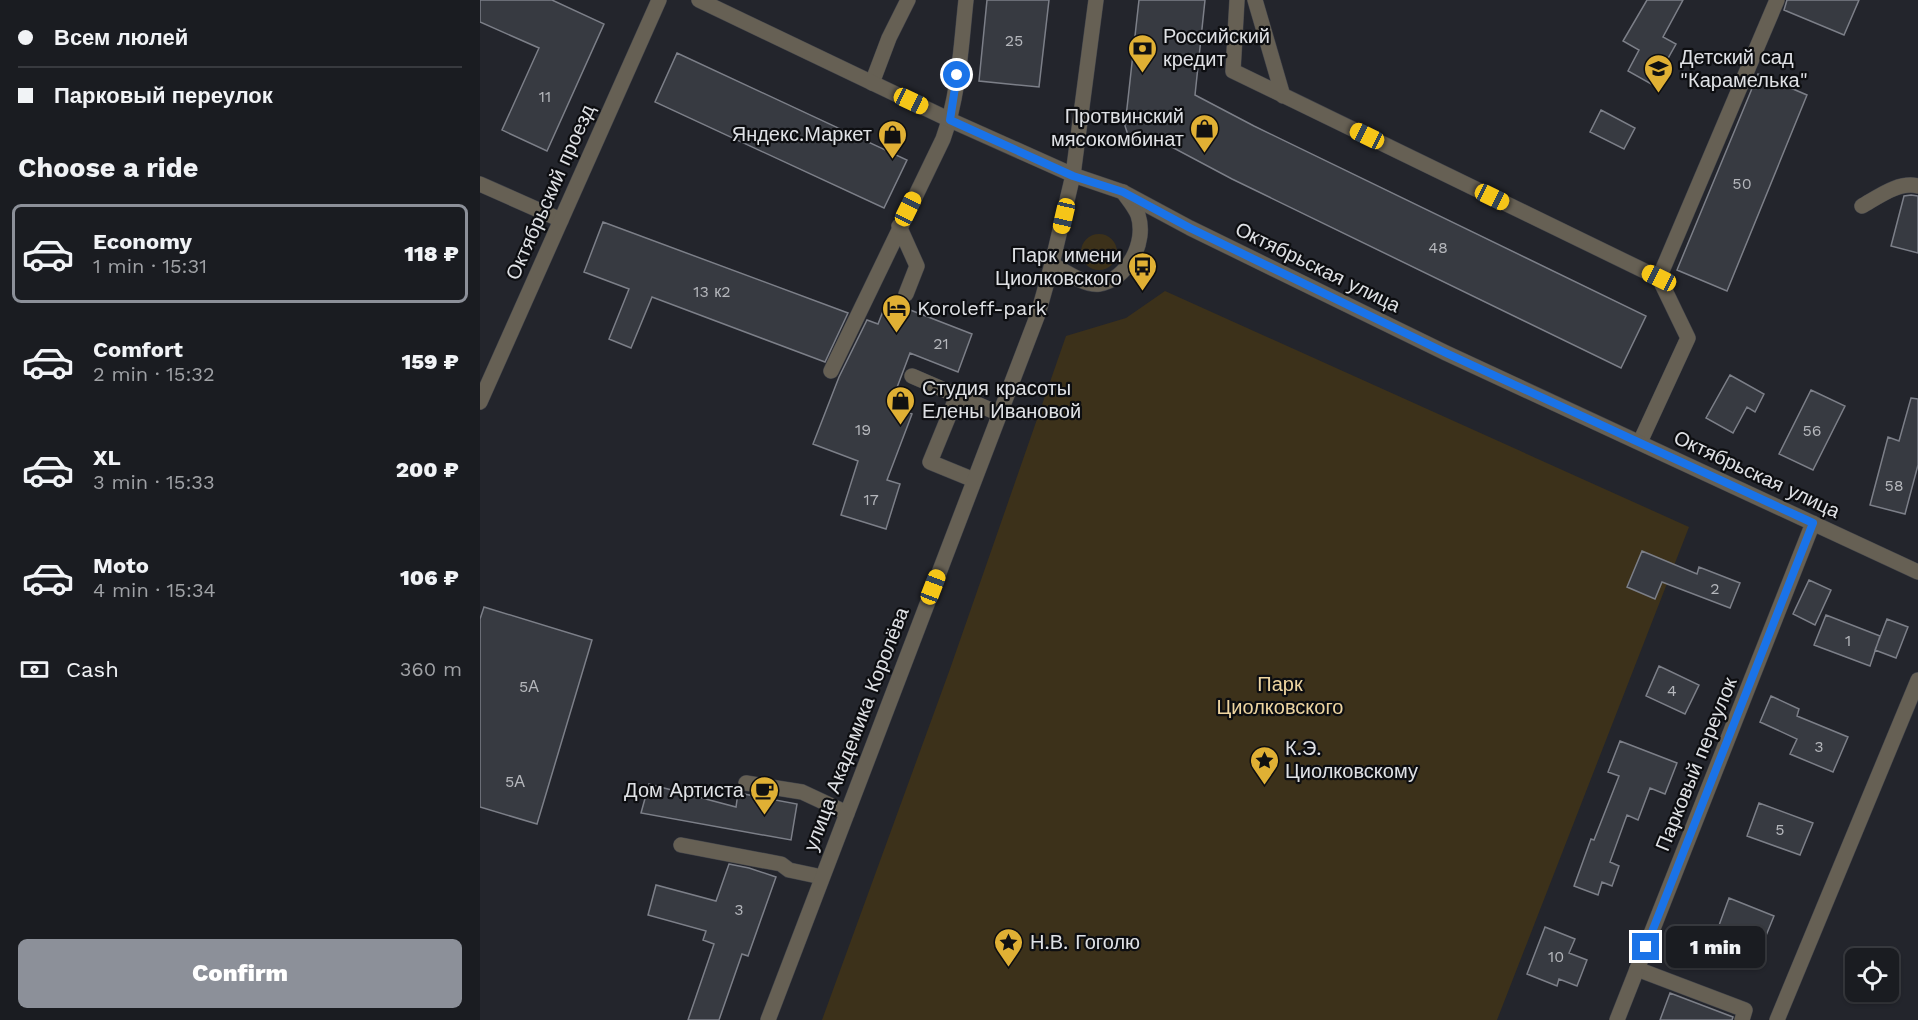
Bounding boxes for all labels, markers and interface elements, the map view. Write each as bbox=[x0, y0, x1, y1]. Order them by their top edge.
place label: Российский кредит bbox=[1163, 24, 1270, 71]
text: Всем люлей bbox=[54, 25, 188, 50]
house number: 25 bbox=[1005, 31, 1023, 50]
bank icon: Российский кредит bbox=[1126, 32, 1158, 74]
place label: Детский сад "Карамелька" bbox=[1680, 45, 1808, 92]
school or university icon: Детский сад "Карамелька" bbox=[1643, 52, 1675, 94]
route start bbox=[943, 61, 970, 88]
text: Парковый переулок bbox=[54, 83, 273, 108]
car bbox=[891, 85, 931, 117]
house number: 11 bbox=[539, 87, 551, 106]
street label: Октябрьский проезд bbox=[500, 100, 600, 283]
place label: Протвинский мясокомбинат bbox=[1051, 104, 1184, 151]
shop icon: Протвинский мясокомбинат bbox=[1189, 112, 1221, 154]
shop icon: Яндекс.Маркет bbox=[877, 118, 909, 160]
car bbox=[1347, 120, 1387, 152]
place label: Яндекс.Маркет bbox=[732, 122, 872, 146]
text: Choose a ride bbox=[18, 152, 198, 184]
house number: 50 bbox=[1732, 174, 1752, 193]
car bbox=[1472, 181, 1512, 213]
car bbox=[892, 189, 924, 229]
car bbox=[1051, 196, 1077, 236]
street label: Октябрьская улица bbox=[1232, 217, 1405, 318]
icon: car bbox=[21, 227, 75, 281]
text: Economy bbox=[93, 229, 192, 254]
house number: 48 bbox=[1428, 238, 1448, 257]
text: 118 ₽ bbox=[404, 241, 459, 266]
place label: Парк имени Циолковского bbox=[995, 243, 1122, 290]
bus stop icon: Парк имени Циолковского bbox=[1127, 250, 1159, 292]
text: 1 min · 15:31 bbox=[93, 254, 207, 278]
car bbox=[1639, 262, 1679, 294]
house number: 13 к2 bbox=[693, 282, 731, 301]
hotel icon: Koroleff-park bbox=[880, 292, 912, 334]
place label: Koroleff-park bbox=[917, 296, 1047, 320]
house number: 21 bbox=[933, 334, 949, 353]
icon: car bbox=[21, 335, 75, 389]
text: Comfort bbox=[93, 337, 183, 362]
text: 159 ₽ bbox=[401, 349, 459, 374]
text: 2 min · 15:32 bbox=[93, 362, 215, 386]
place label: Студия красоты Елены Ивановой bbox=[922, 376, 1081, 423]
shop icon: Студия красоты Елены Ивановой bbox=[885, 384, 917, 426]
house number: 19 bbox=[855, 420, 871, 439]
house number: 56 bbox=[1802, 421, 1822, 440]
street label: Октябрьская улица bbox=[1670, 425, 1845, 523]
icon: car bbox=[21, 443, 75, 497]
text: XL bbox=[93, 445, 121, 470]
text: 200 ₽ bbox=[396, 457, 459, 482]
text: 3 min · 15:33 bbox=[93, 470, 215, 494]
house number: 58 bbox=[1884, 476, 1904, 495]
house number: 17 bbox=[863, 490, 879, 509]
icon: car bbox=[21, 551, 75, 605]
text: Moto bbox=[93, 553, 149, 578]
text: 106 ₽ bbox=[400, 565, 459, 590]
car bbox=[918, 567, 948, 607]
text: 4 min · 15:34 bbox=[93, 578, 216, 602]
house number: 2 bbox=[1710, 579, 1720, 598]
street label: улица Академика Королёва bbox=[798, 603, 914, 854]
house number: 1 bbox=[1845, 631, 1851, 650]
icon: cash bbox=[18, 653, 51, 686]
text: Cash bbox=[66, 657, 119, 682]
text: 360 m bbox=[400, 657, 462, 681]
park label: Парк Циолковского bbox=[1217, 672, 1343, 719]
street label: Парковый переулок bbox=[1650, 674, 1742, 854]
house number: 5А bbox=[519, 677, 539, 696]
house number: 4 bbox=[1667, 681, 1677, 700]
place label: К.Э. Циолковскому bbox=[1285, 736, 1418, 783]
house number: 3 bbox=[1814, 737, 1824, 756]
place icon: К.Э. Циолковскому bbox=[1248, 744, 1280, 786]
house number: 5А bbox=[505, 772, 525, 791]
cafe icon: Дом Артиста bbox=[749, 774, 781, 816]
place label: Дом Артиста bbox=[624, 778, 745, 802]
house number: 5 bbox=[1775, 820, 1785, 839]
house number: 3 bbox=[734, 900, 744, 919]
place icon: Н.В. Гоголю bbox=[993, 926, 1025, 968]
callout: 1 min bbox=[1667, 926, 1766, 968]
place label: Н.В. Гоголю bbox=[1030, 930, 1140, 954]
route end bbox=[1632, 933, 1659, 960]
text: 1 min bbox=[1690, 935, 1741, 959]
button: Confirm bbox=[18, 939, 462, 1008]
house number: 10 bbox=[1548, 947, 1564, 966]
map controls bbox=[1845, 948, 1899, 1002]
button: locate bbox=[1845, 948, 1899, 1002]

